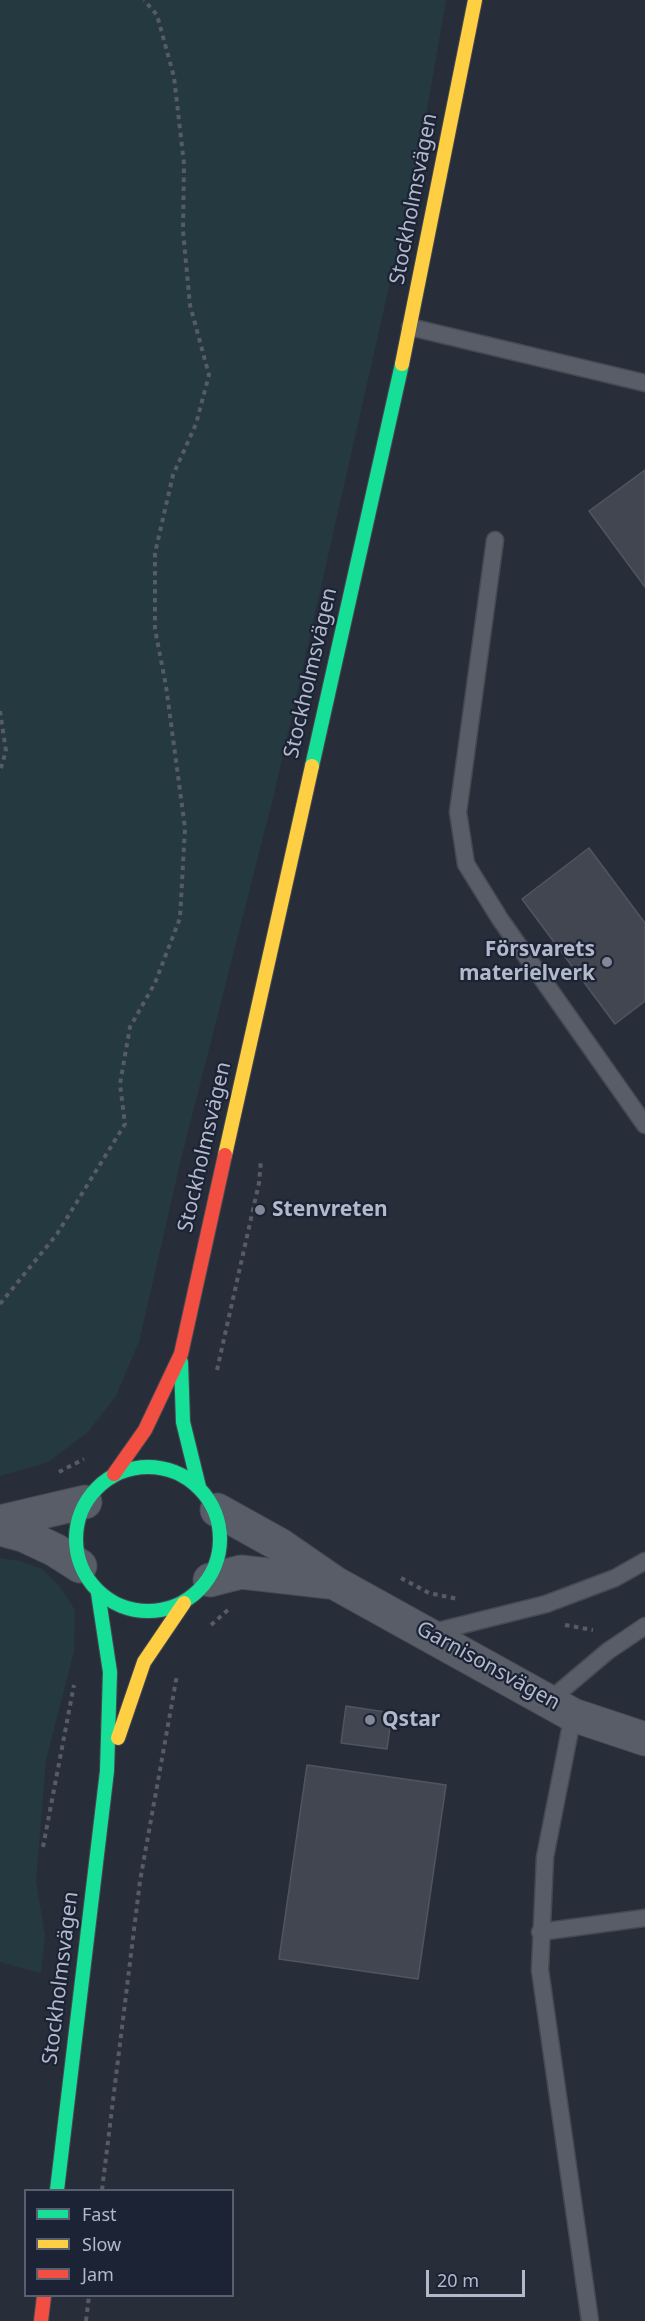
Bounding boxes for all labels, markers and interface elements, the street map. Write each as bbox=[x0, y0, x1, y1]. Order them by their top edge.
street label: Stockholmsvägen bbox=[385, 111, 443, 287]
street label: Stockholmsvägen bbox=[279, 585, 343, 761]
place label: Försvarets materielverk bbox=[459, 937, 595, 987]
marker: Försvarets materielverk bbox=[600, 955, 614, 969]
street label: Stockholmsvägen bbox=[173, 1059, 237, 1235]
place label: Stenvreten bbox=[272, 1197, 388, 1223]
marker: Stenvreten bbox=[253, 1203, 267, 1217]
street label: Garnisonsvägen bbox=[412, 1616, 564, 1716]
place label: Qstar bbox=[382, 1707, 440, 1733]
marker: Qstar bbox=[363, 1713, 377, 1727]
street label: Stockholmsvägen bbox=[38, 1890, 84, 2066]
legend bbox=[24, 2189, 234, 2297]
text: Fast bbox=[82, 2202, 117, 2226]
text: Slow bbox=[82, 2232, 121, 2256]
scale bar bbox=[429, 2258, 528, 2296]
text: Jam bbox=[82, 2262, 114, 2286]
text: 20 m bbox=[437, 2268, 479, 2292]

